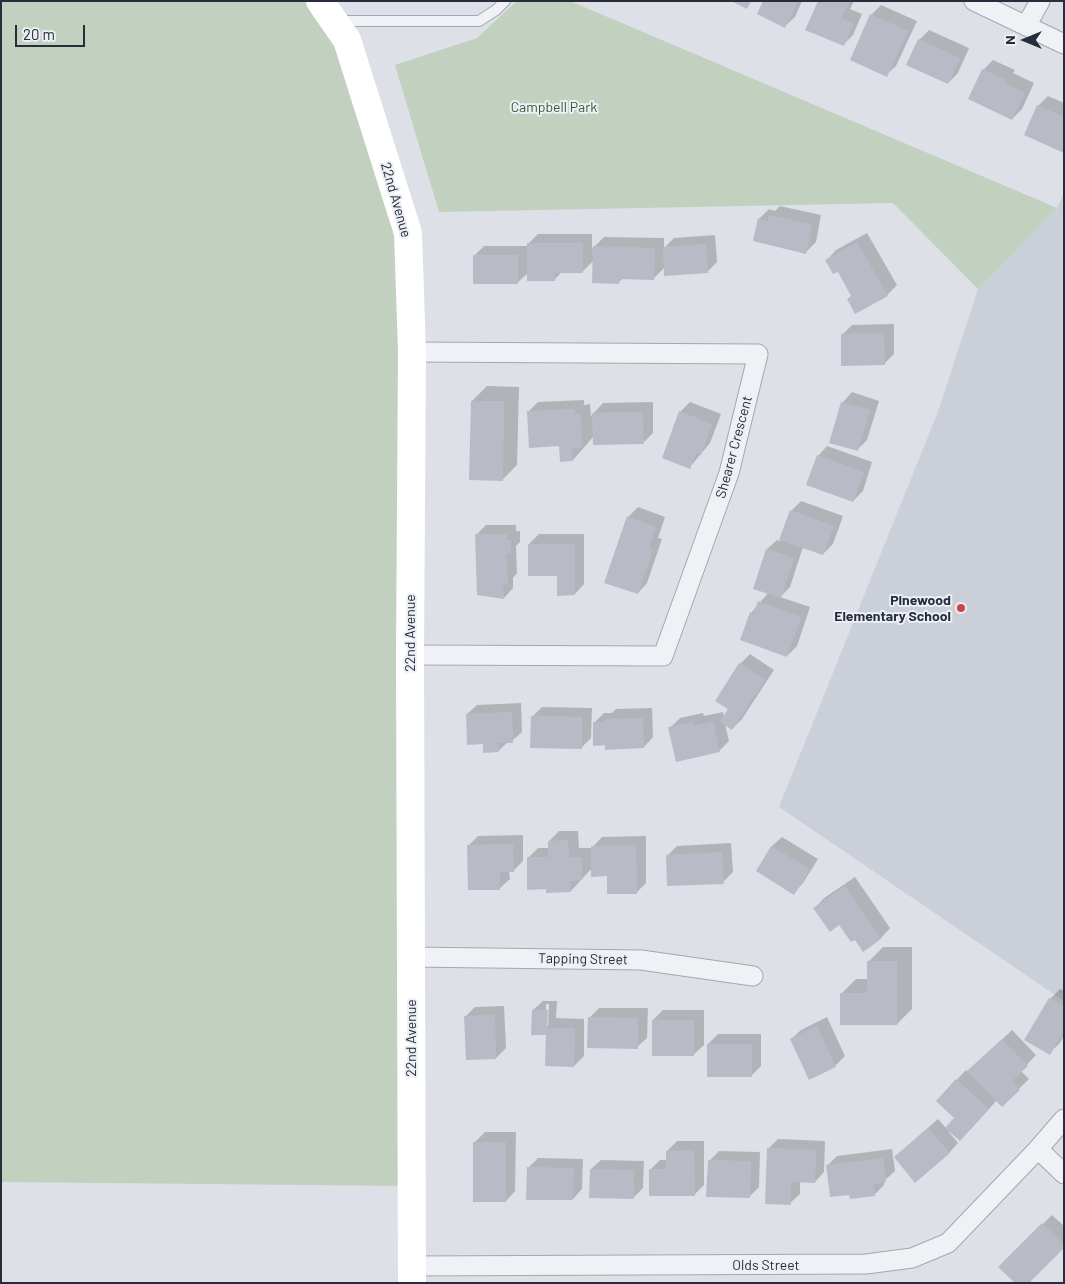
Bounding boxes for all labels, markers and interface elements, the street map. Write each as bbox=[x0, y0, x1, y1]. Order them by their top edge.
scale bar bbox=[18, 15, 88, 47]
north arrow bbox=[1000, 15, 1050, 65]
text: 20 m bbox=[23, 25, 55, 43]
text: N bbox=[1001, 35, 1018, 45]
park label: Campbell Park bbox=[511, 99, 597, 115]
street label: 22nd Avenue bbox=[377, 160, 415, 240]
street label: Shearer Crescent bbox=[712, 394, 756, 500]
place label: Pinewood Elementary School bbox=[834, 592, 951, 624]
street label: 22nd Avenue bbox=[402, 594, 418, 672]
marker: Pinewood Elementary School bbox=[955, 602, 967, 614]
street label: Tapping Street bbox=[538, 950, 628, 968]
street label: 22nd Avenue bbox=[403, 999, 419, 1077]
street label: Olds Street bbox=[732, 1257, 800, 1273]

